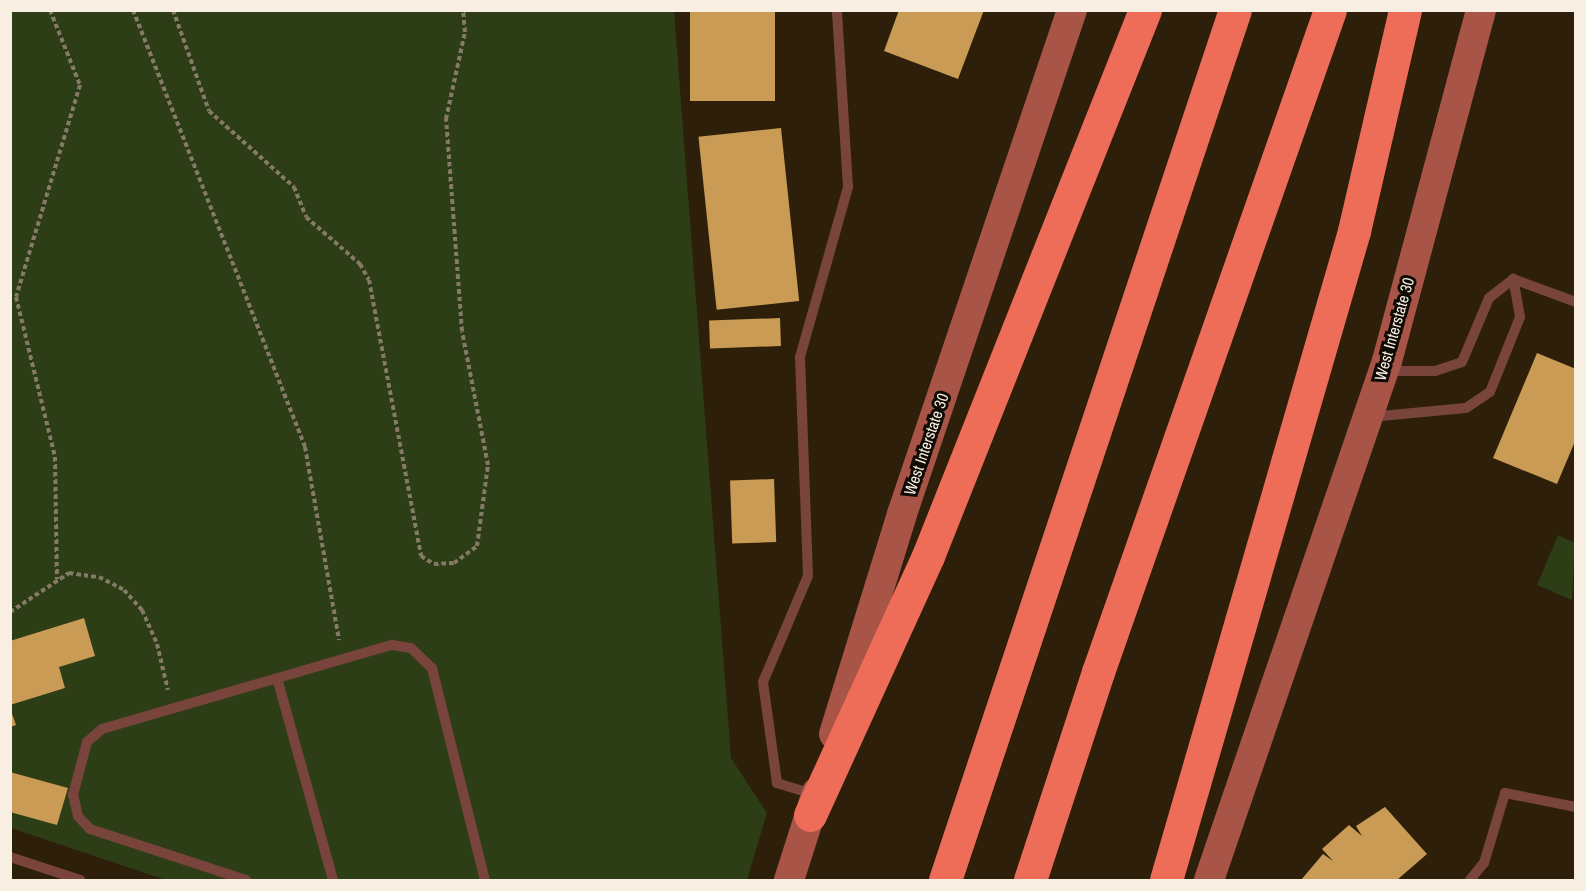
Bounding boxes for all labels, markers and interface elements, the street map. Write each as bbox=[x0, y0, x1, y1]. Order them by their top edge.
street label: West Interstate 30 bbox=[1370, 275, 1418, 383]
street label: West Interstate 30 bbox=[900, 391, 952, 497]

